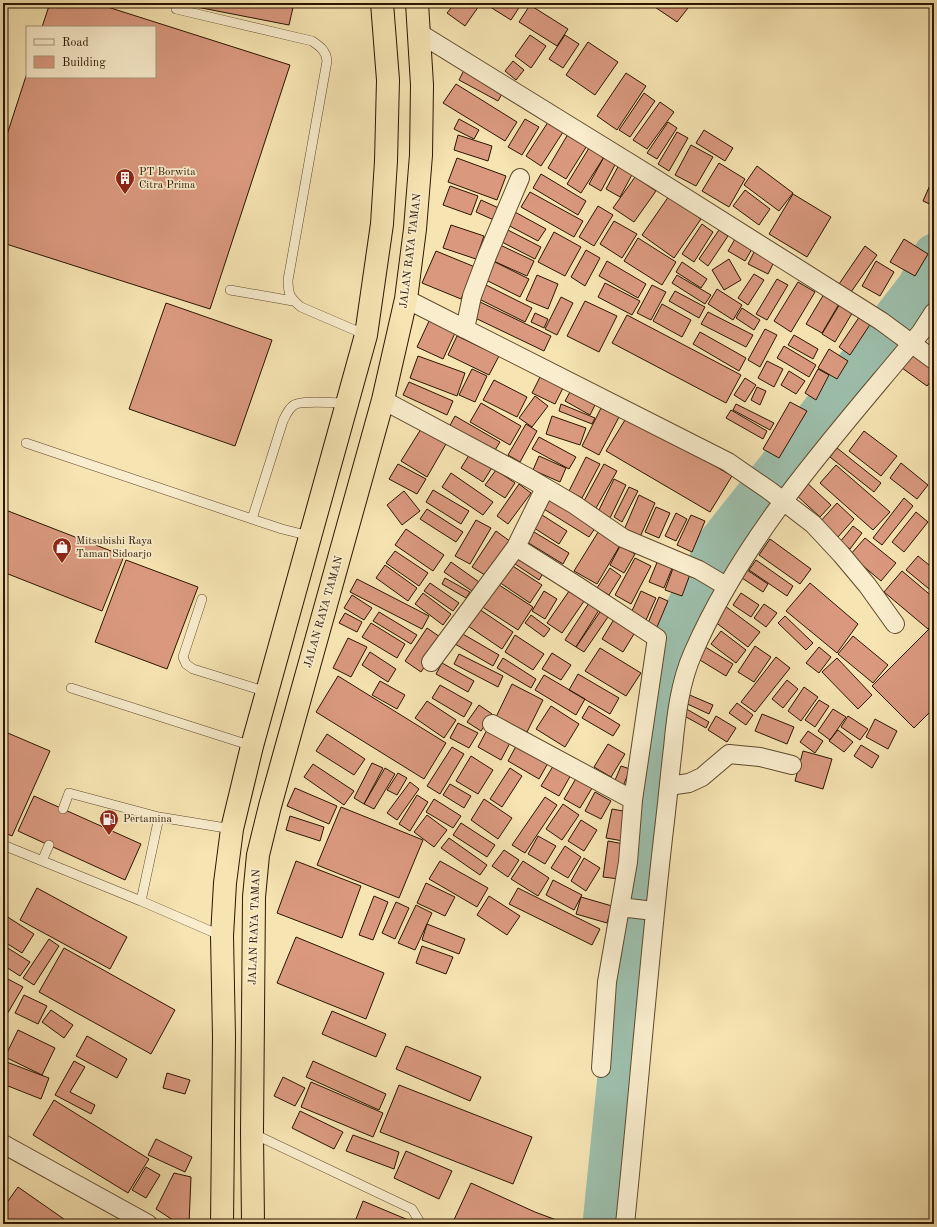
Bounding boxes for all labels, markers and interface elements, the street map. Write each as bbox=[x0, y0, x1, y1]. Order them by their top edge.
legend bbox=[26, 26, 156, 78]
text: Road bbox=[62, 37, 89, 49]
text: Building bbox=[62, 57, 106, 69]
building icon: PT Borwita Citra Prima bbox=[114, 167, 136, 195]
place label: PT Borwita Citra Prima bbox=[139, 167, 196, 191]
street label: JALAN RAYA TAMAN bbox=[398, 192, 424, 309]
shop icon: Mitsubishi Raya Taman Sidoarjo bbox=[51, 536, 73, 564]
place label: Mitsubishi Raya Taman Sidoarjo bbox=[76, 536, 153, 560]
street label: JALAN RAYA TAMAN bbox=[303, 554, 345, 669]
fuel station icon: Pertamina bbox=[98, 808, 120, 836]
place label: Pertamina bbox=[123, 814, 172, 825]
street label: JALAN RAYA TAMAN bbox=[247, 868, 263, 985]

